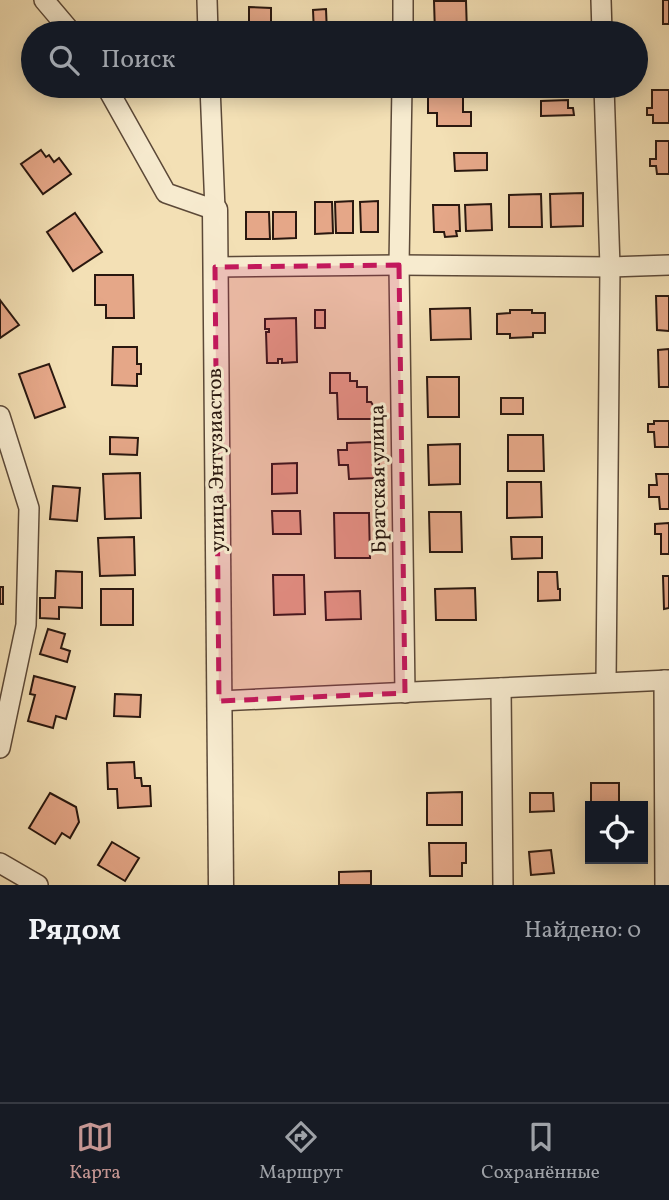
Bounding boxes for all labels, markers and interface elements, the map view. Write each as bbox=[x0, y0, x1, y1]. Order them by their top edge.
search box bbox=[21, 21, 648, 98]
icon: search bbox=[45, 41, 83, 79]
text: Поиск bbox=[101, 42, 175, 78]
street label: улица Энтузиастов bbox=[201, 368, 233, 552]
street label: Братская улица bbox=[363, 404, 395, 554]
map controls bbox=[585, 801, 648, 864]
button: locate bbox=[585, 801, 648, 864]
text: Рядом bbox=[28, 910, 121, 952]
text: Найдено: 0 bbox=[524, 915, 641, 947]
tab: Карта bbox=[69, 1118, 121, 1186]
tab: Маршрут bbox=[259, 1118, 343, 1186]
tab: Сохранённые bbox=[481, 1118, 600, 1186]

